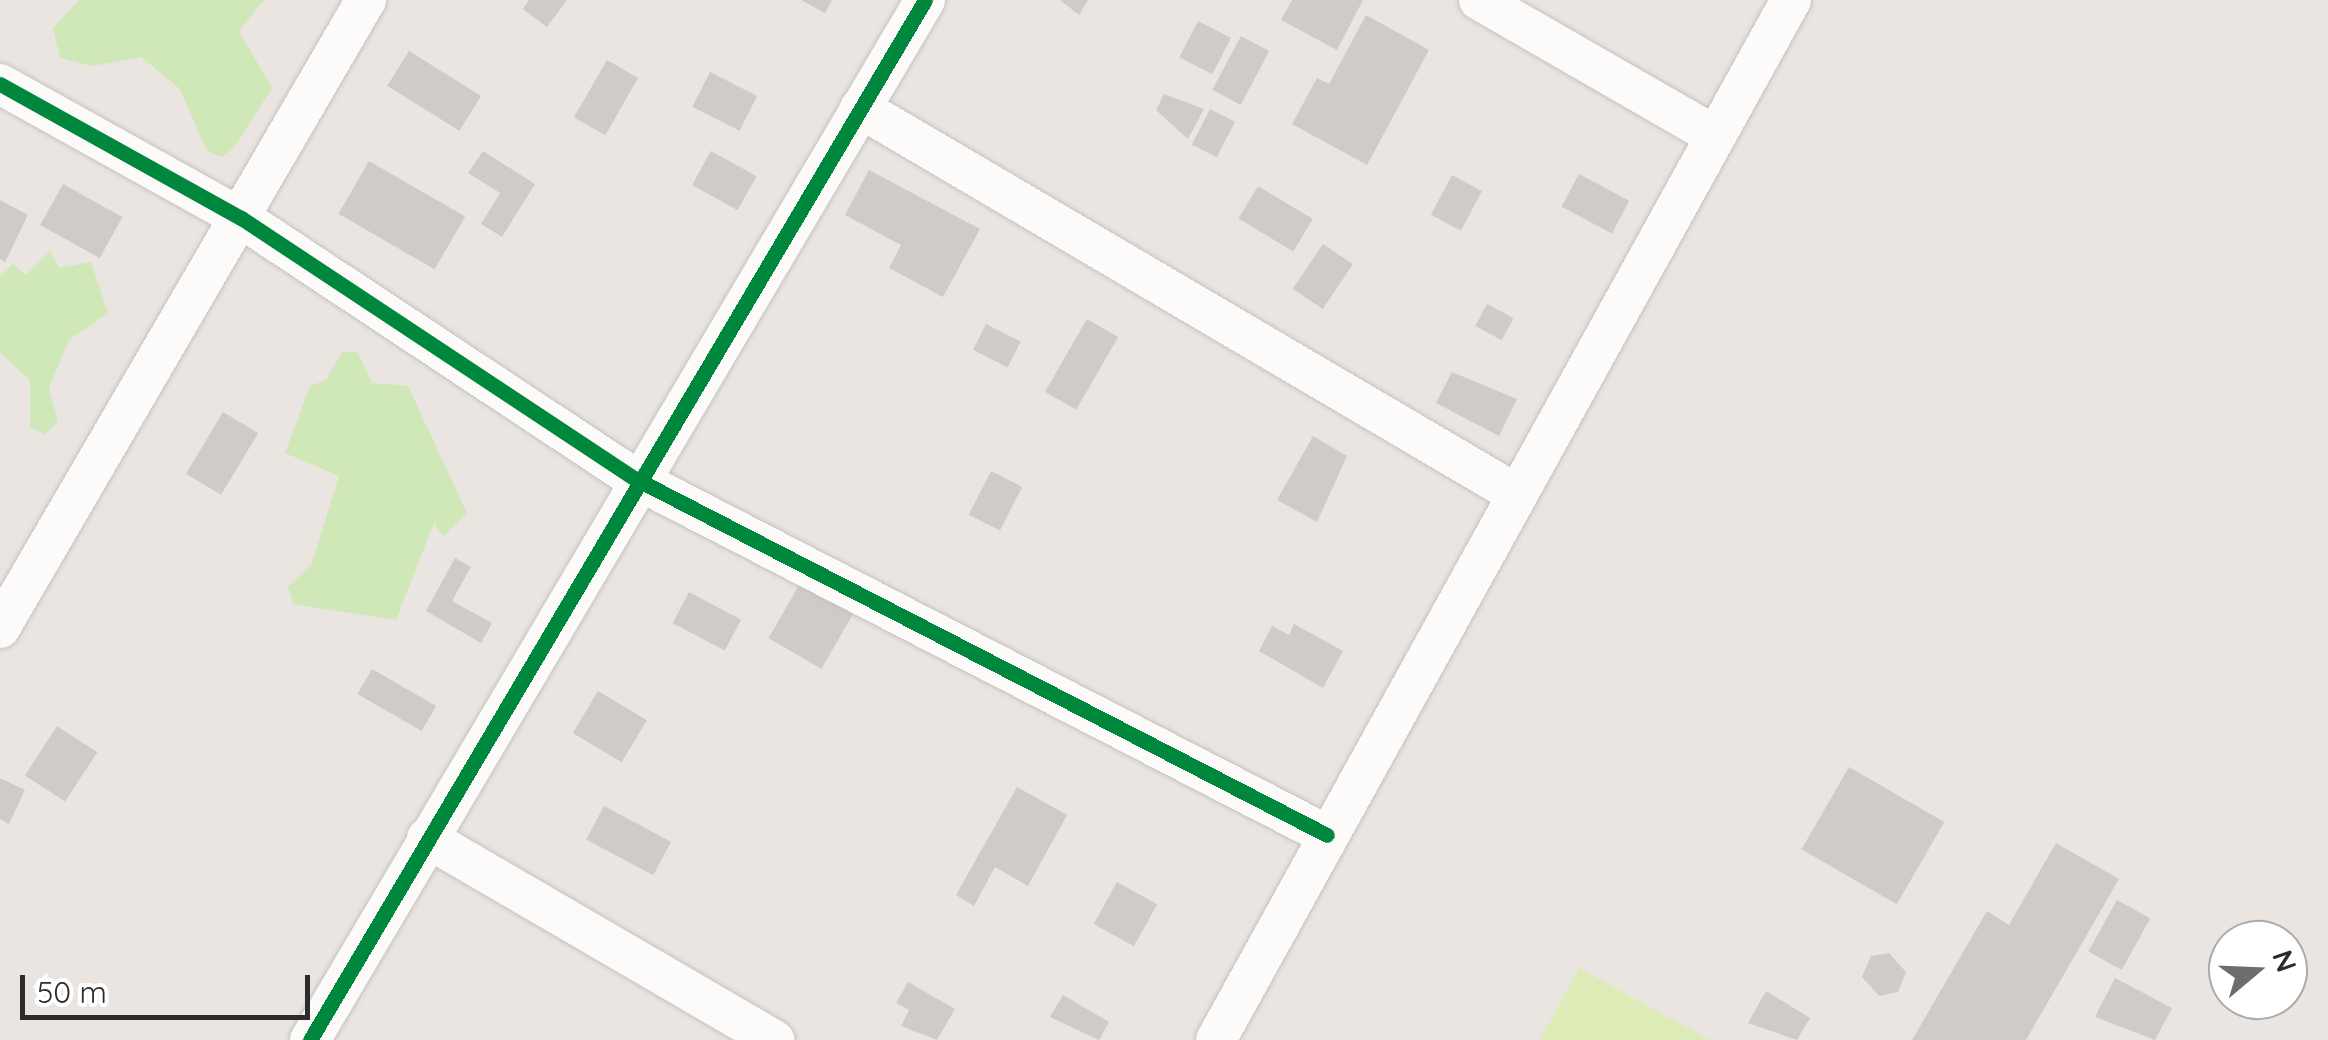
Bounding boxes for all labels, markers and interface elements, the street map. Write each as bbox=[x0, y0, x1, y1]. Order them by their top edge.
north arrow bbox=[2208, 920, 2308, 1020]
text: N bbox=[2265, 945, 2305, 976]
scale bar bbox=[25, 955, 315, 1017]
text: 50 m bbox=[37, 973, 107, 1011]

